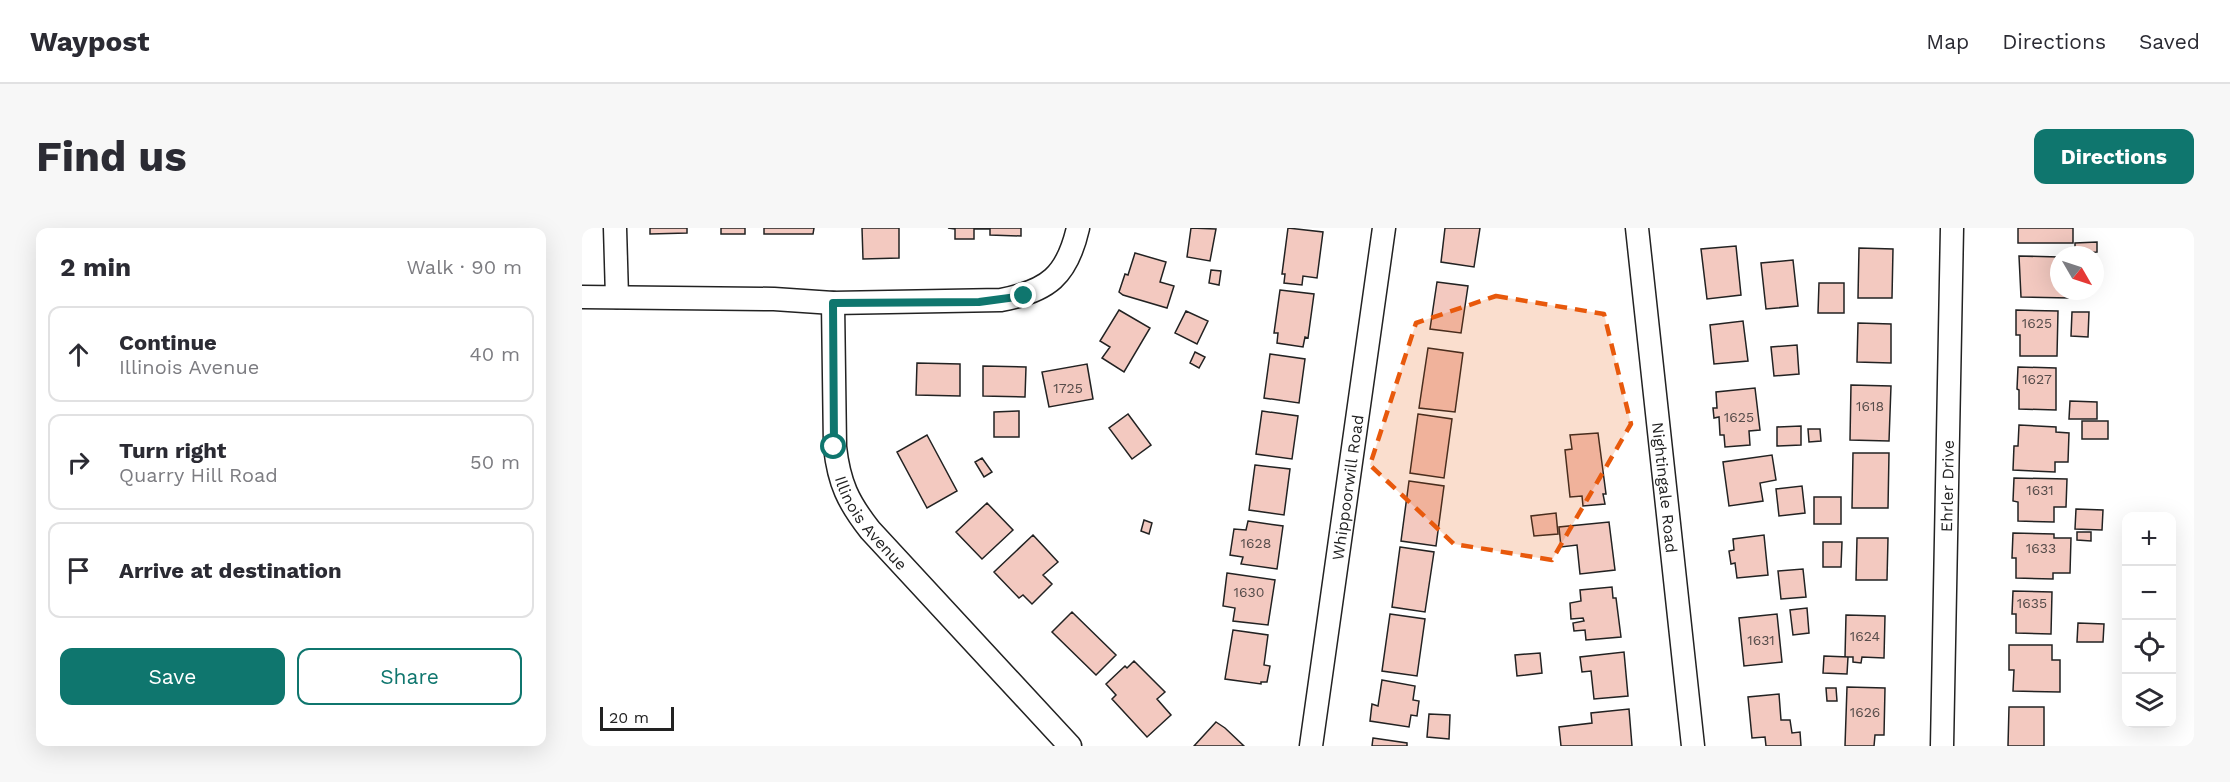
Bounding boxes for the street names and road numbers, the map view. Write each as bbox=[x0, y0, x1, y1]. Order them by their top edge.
street label: Whippoorwill Road bbox=[1328, 414, 1367, 562]
street label: Nightingale Road bbox=[1649, 421, 1682, 554]
street label: Ehrler Drive bbox=[1937, 440, 1957, 532]
street label: Illinois Avenue bbox=[831, 474, 911, 574]

